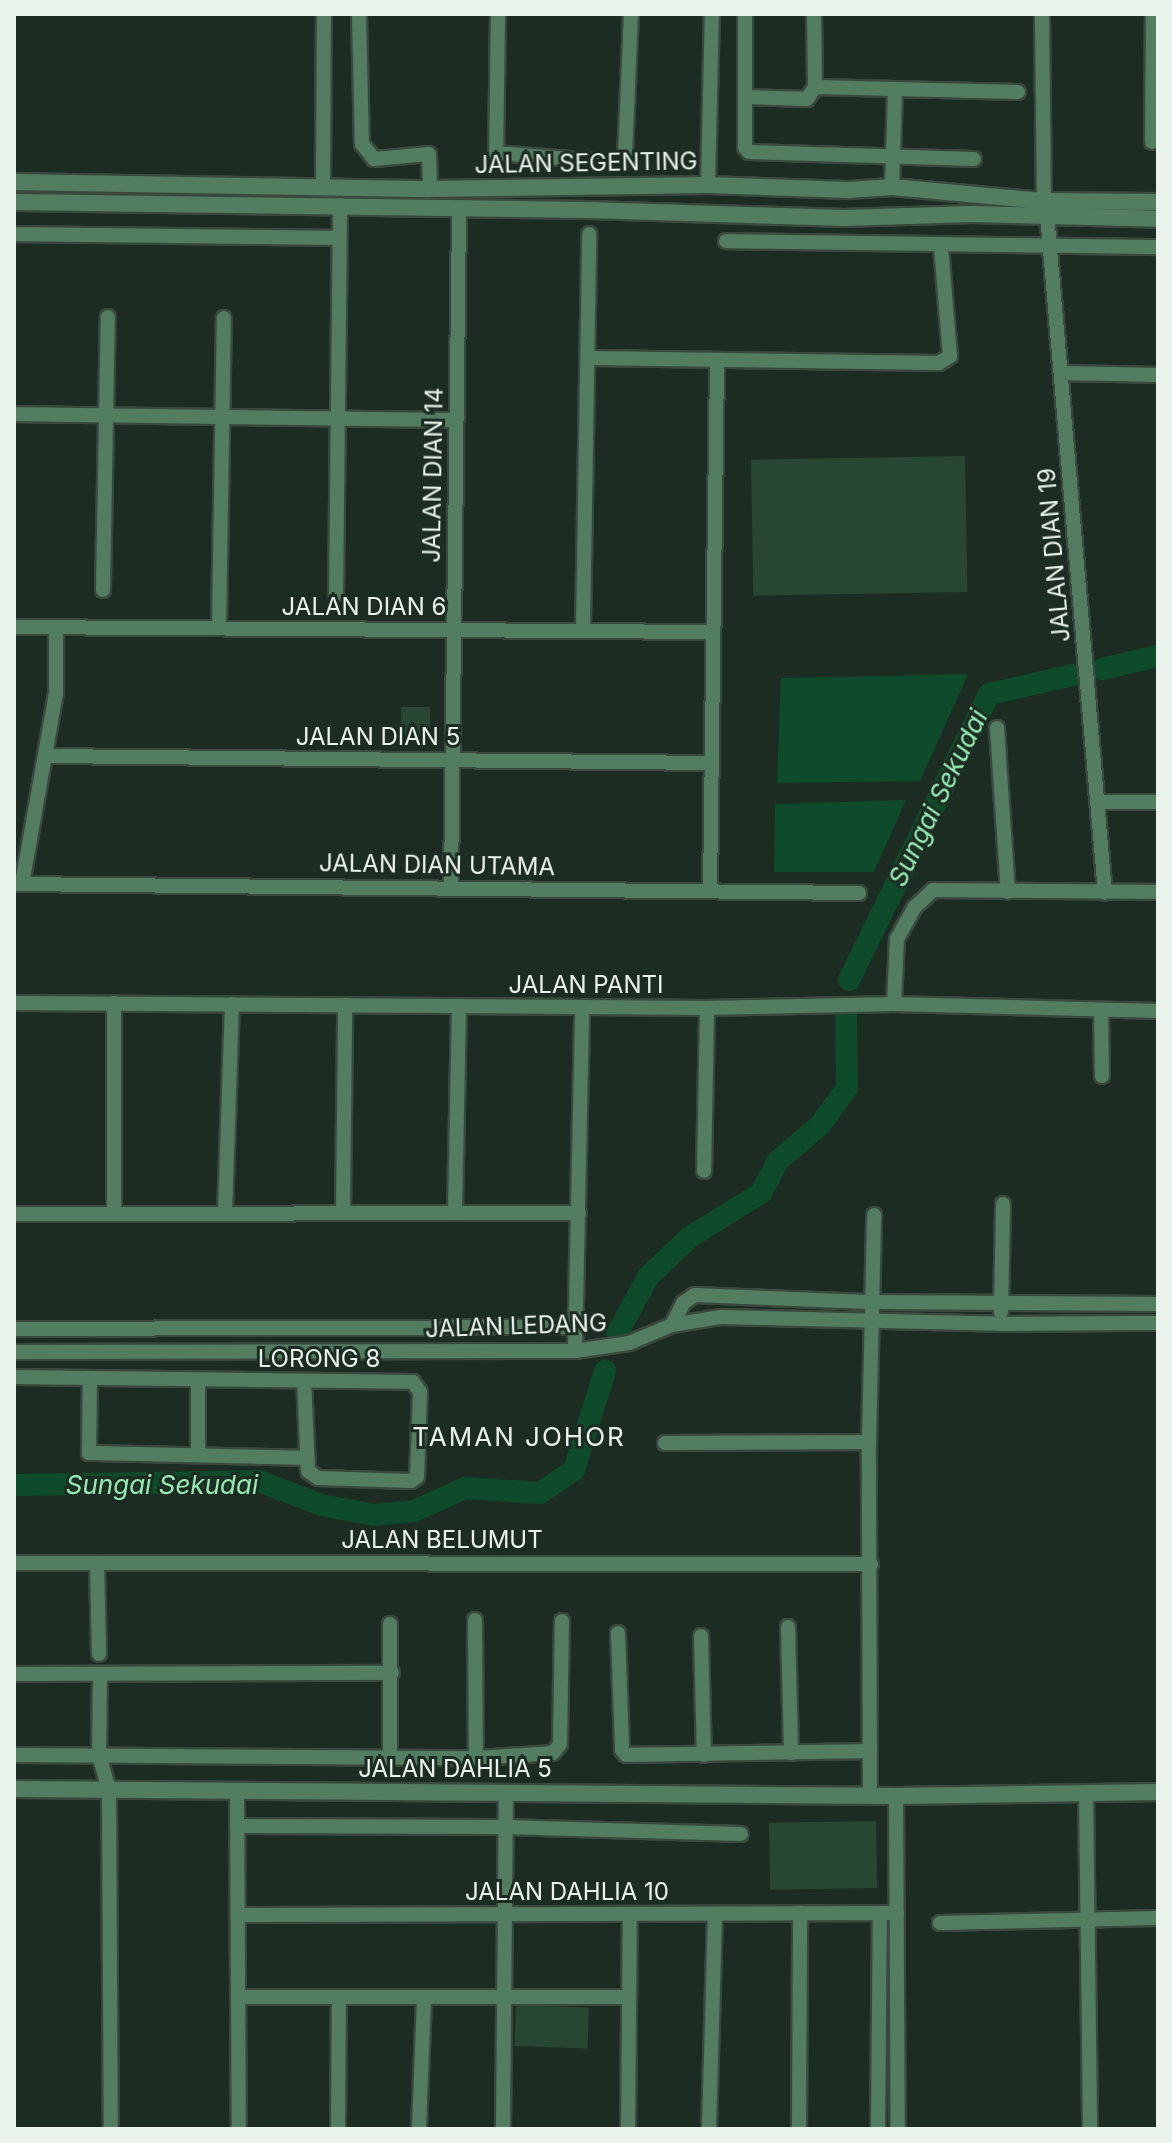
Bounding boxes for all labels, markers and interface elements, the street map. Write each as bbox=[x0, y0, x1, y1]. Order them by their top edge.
street label: JALAN SEGENTING bbox=[474, 147, 698, 179]
street label: JALAN DIAN 14 bbox=[417, 387, 449, 563]
street label: JALAN DIAN 19 bbox=[1032, 467, 1076, 643]
street label: JALAN DIAN 6 bbox=[282, 593, 446, 621]
water label: Sungai Sekudai bbox=[882, 705, 994, 891]
street label: JALAN DIAN 5 bbox=[296, 723, 460, 751]
street label: JALAN DIAN UTAMA bbox=[319, 849, 555, 881]
street label: JALAN PANTI bbox=[509, 971, 663, 999]
street label: JALAN LEDANG bbox=[425, 1308, 607, 1344]
street label: LORONG 8 bbox=[258, 1345, 380, 1373]
district label: TAMAN JOHOR bbox=[412, 1421, 626, 1453]
water label: Sungai Sekudai bbox=[66, 1469, 258, 1501]
street label: JALAN BELUMUT bbox=[341, 1526, 543, 1554]
street label: JALAN DAHLIA 5 bbox=[358, 1755, 552, 1783]
street label: JALAN DAHLIA 10 bbox=[465, 1878, 669, 1906]

